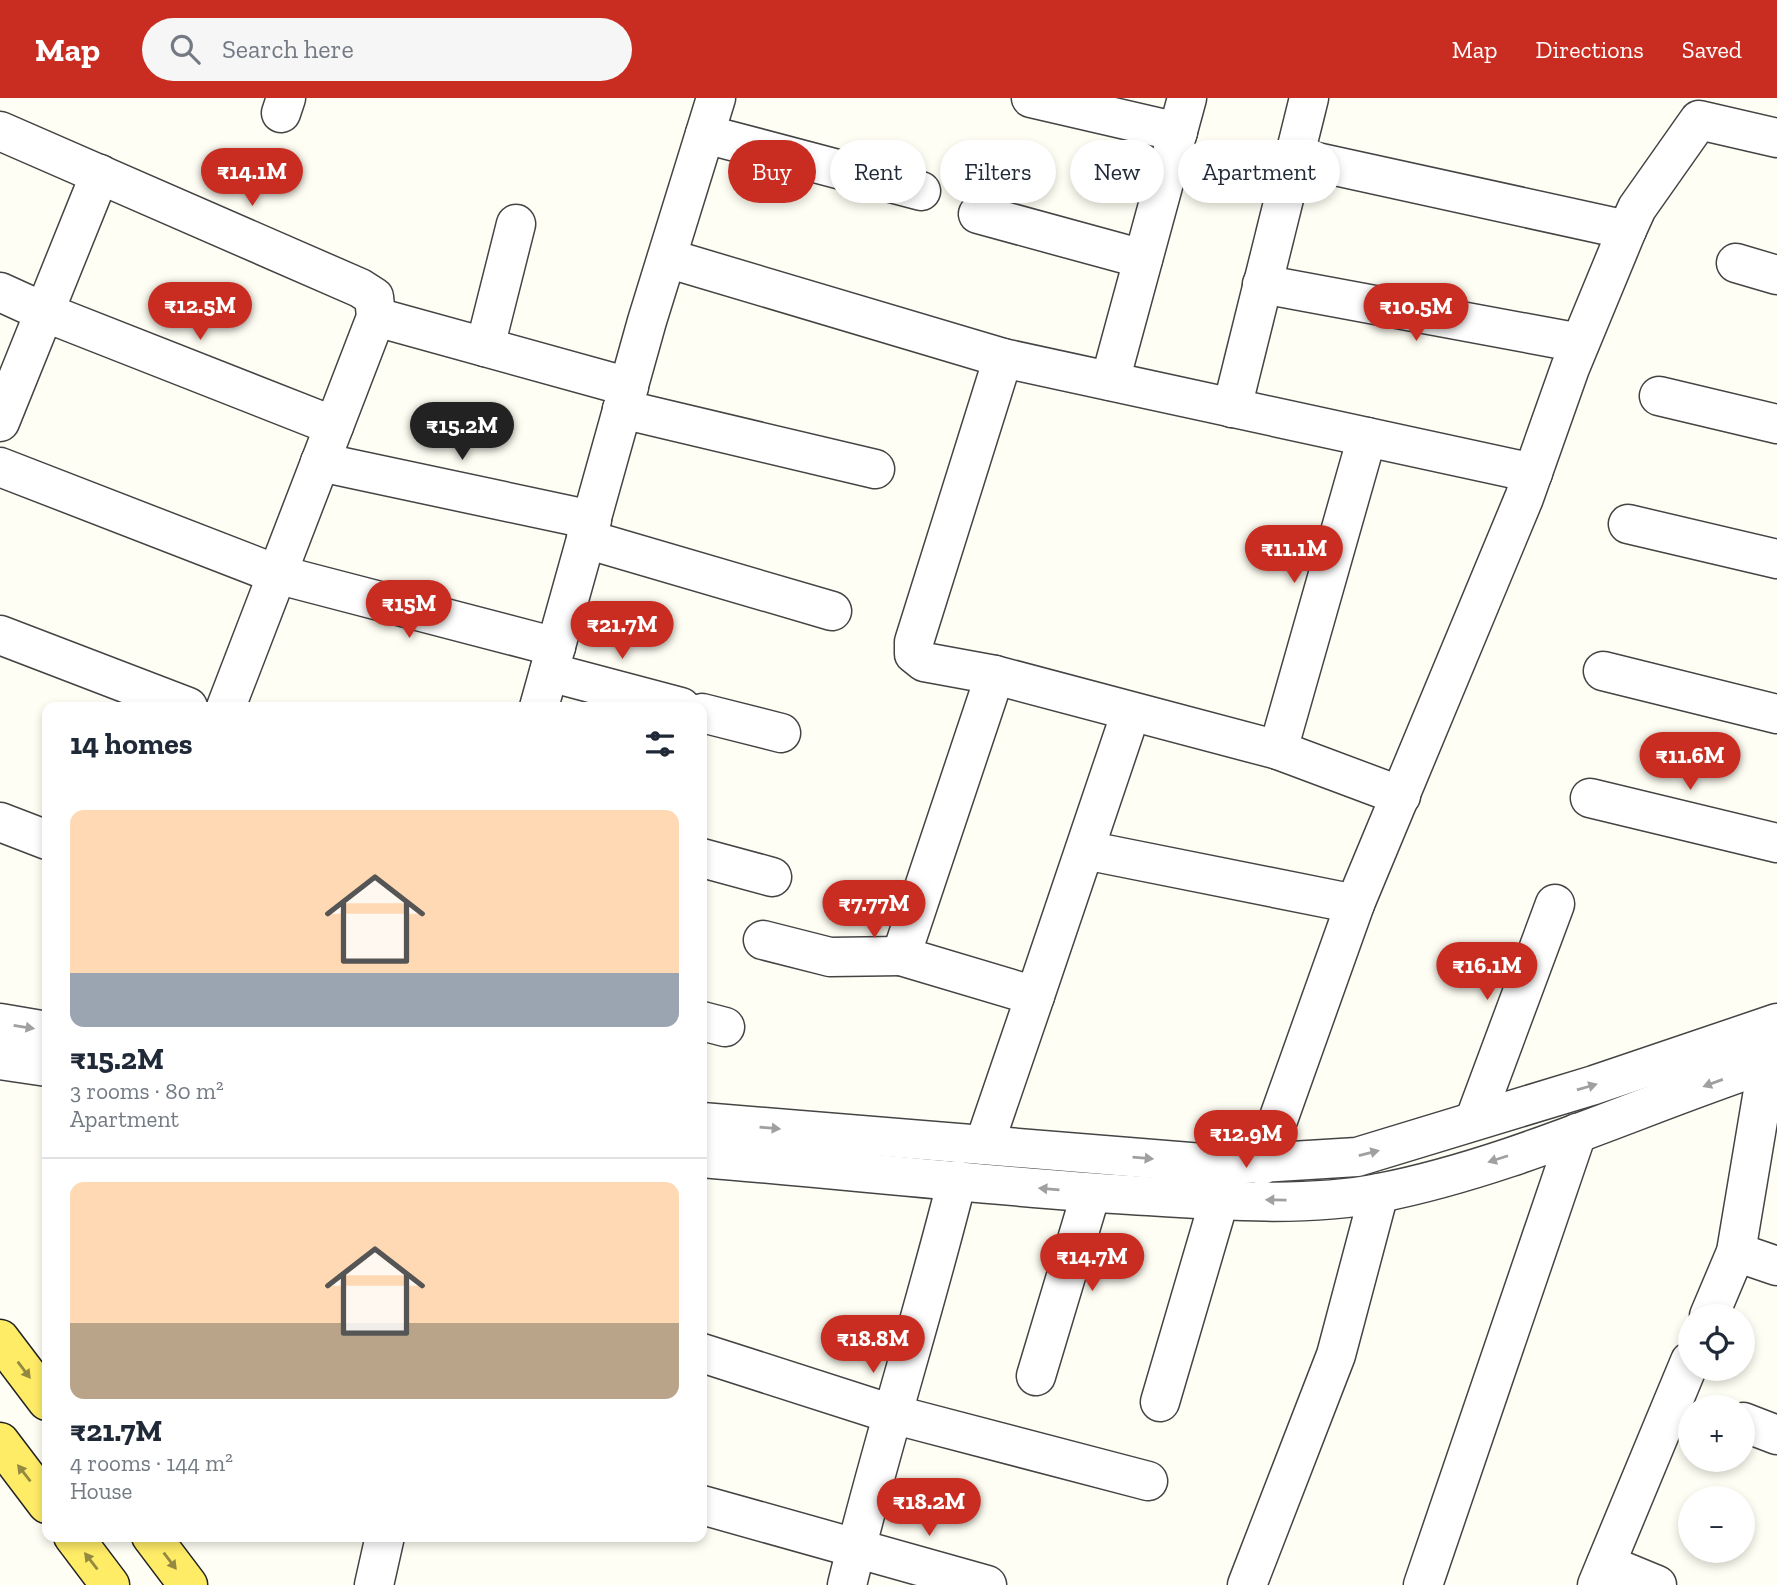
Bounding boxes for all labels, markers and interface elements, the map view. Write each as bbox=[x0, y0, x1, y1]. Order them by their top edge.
search box bbox=[142, 18, 632, 81]
text: Map bbox=[35, 30, 100, 69]
icon: search bbox=[166, 30, 204, 68]
text: Search here bbox=[222, 33, 354, 65]
text: Map bbox=[1452, 35, 1498, 64]
text: Directions bbox=[1536, 35, 1644, 64]
text: Saved bbox=[1682, 35, 1742, 64]
chip: Buy bbox=[728, 140, 816, 203]
chip: Rent bbox=[830, 140, 926, 203]
chip: Filters bbox=[940, 140, 1056, 203]
chip: New bbox=[1070, 140, 1164, 203]
chip: Apartment bbox=[1178, 140, 1340, 203]
pin: ₹14.1M bbox=[195, 148, 309, 208]
text: ₹14.1M bbox=[217, 157, 287, 185]
pin: ₹12.5M bbox=[143, 282, 257, 342]
pin: ₹10.5M bbox=[1359, 284, 1473, 343]
text: ₹12.5M bbox=[164, 291, 236, 319]
text: ₹10.5M bbox=[1380, 292, 1452, 320]
pin: ₹15.2M bbox=[405, 402, 519, 462]
text: ₹15.2M bbox=[426, 411, 498, 439]
pin: ₹11.1M bbox=[1237, 526, 1351, 585]
text: ₹11.1M bbox=[1261, 534, 1327, 562]
pin: ₹15M bbox=[368, 580, 450, 640]
text: ₹15M bbox=[382, 589, 436, 617]
pin: ₹21.7M bbox=[565, 602, 679, 661]
text: ₹21.7M bbox=[587, 610, 657, 638]
icon: filters bbox=[641, 725, 679, 763]
text: 14 homes bbox=[70, 726, 193, 762]
pin: ₹11.6M bbox=[1633, 732, 1747, 792]
text: ₹11.6M bbox=[1656, 741, 1724, 769]
icon: home bbox=[312, 856, 438, 982]
pin: ₹7.77M bbox=[817, 880, 931, 940]
text: ₹7.77M bbox=[838, 889, 910, 917]
pin: ₹16.1M bbox=[1430, 942, 1544, 1002]
text: ₹16.1M bbox=[1452, 951, 1522, 979]
one-way arrow bbox=[13, 1022, 35, 1033]
text: ₹15.2M bbox=[70, 1041, 164, 1077]
text: 3 rooms · 80 m² bbox=[70, 1077, 224, 1105]
one-way arrow bbox=[1702, 1078, 1723, 1089]
one-way arrow bbox=[1577, 1081, 1598, 1091]
text: Apartment bbox=[70, 1105, 179, 1133]
pin: ₹12.9M bbox=[1189, 1110, 1303, 1170]
text: ₹12.9M bbox=[1210, 1119, 1282, 1147]
one-way arrow bbox=[759, 1123, 781, 1134]
one-way arrow bbox=[1359, 1147, 1381, 1158]
one-way arrow bbox=[1132, 1153, 1154, 1164]
one-way arrow bbox=[1488, 1154, 1509, 1164]
one-way arrow bbox=[1038, 1183, 1060, 1194]
one-way arrow bbox=[1265, 1194, 1287, 1205]
icon: home bbox=[312, 1228, 438, 1354]
pin: ₹14.7M bbox=[1035, 1234, 1149, 1293]
text: ₹14.7M bbox=[1056, 1242, 1128, 1270]
map controls bbox=[1678, 1304, 1755, 1563]
button: locate bbox=[1678, 1304, 1755, 1381]
pin: ₹18.8M bbox=[816, 1316, 930, 1375]
text: ₹18.8M bbox=[837, 1324, 909, 1352]
one-way arrow bbox=[16, 1360, 31, 1378]
button: + bbox=[1678, 1395, 1755, 1472]
text: ₹21.7M bbox=[70, 1413, 162, 1449]
text: 4 rooms · 144 m² bbox=[70, 1449, 233, 1477]
one-way arrow bbox=[17, 1464, 31, 1482]
text: House bbox=[70, 1477, 132, 1505]
pin: ₹18.2M bbox=[872, 1478, 986, 1538]
button: − bbox=[1678, 1486, 1755, 1563]
text: ₹18.2M bbox=[893, 1487, 965, 1515]
one-way arrow bbox=[162, 1551, 177, 1569]
one-way arrow bbox=[84, 1552, 99, 1570]

